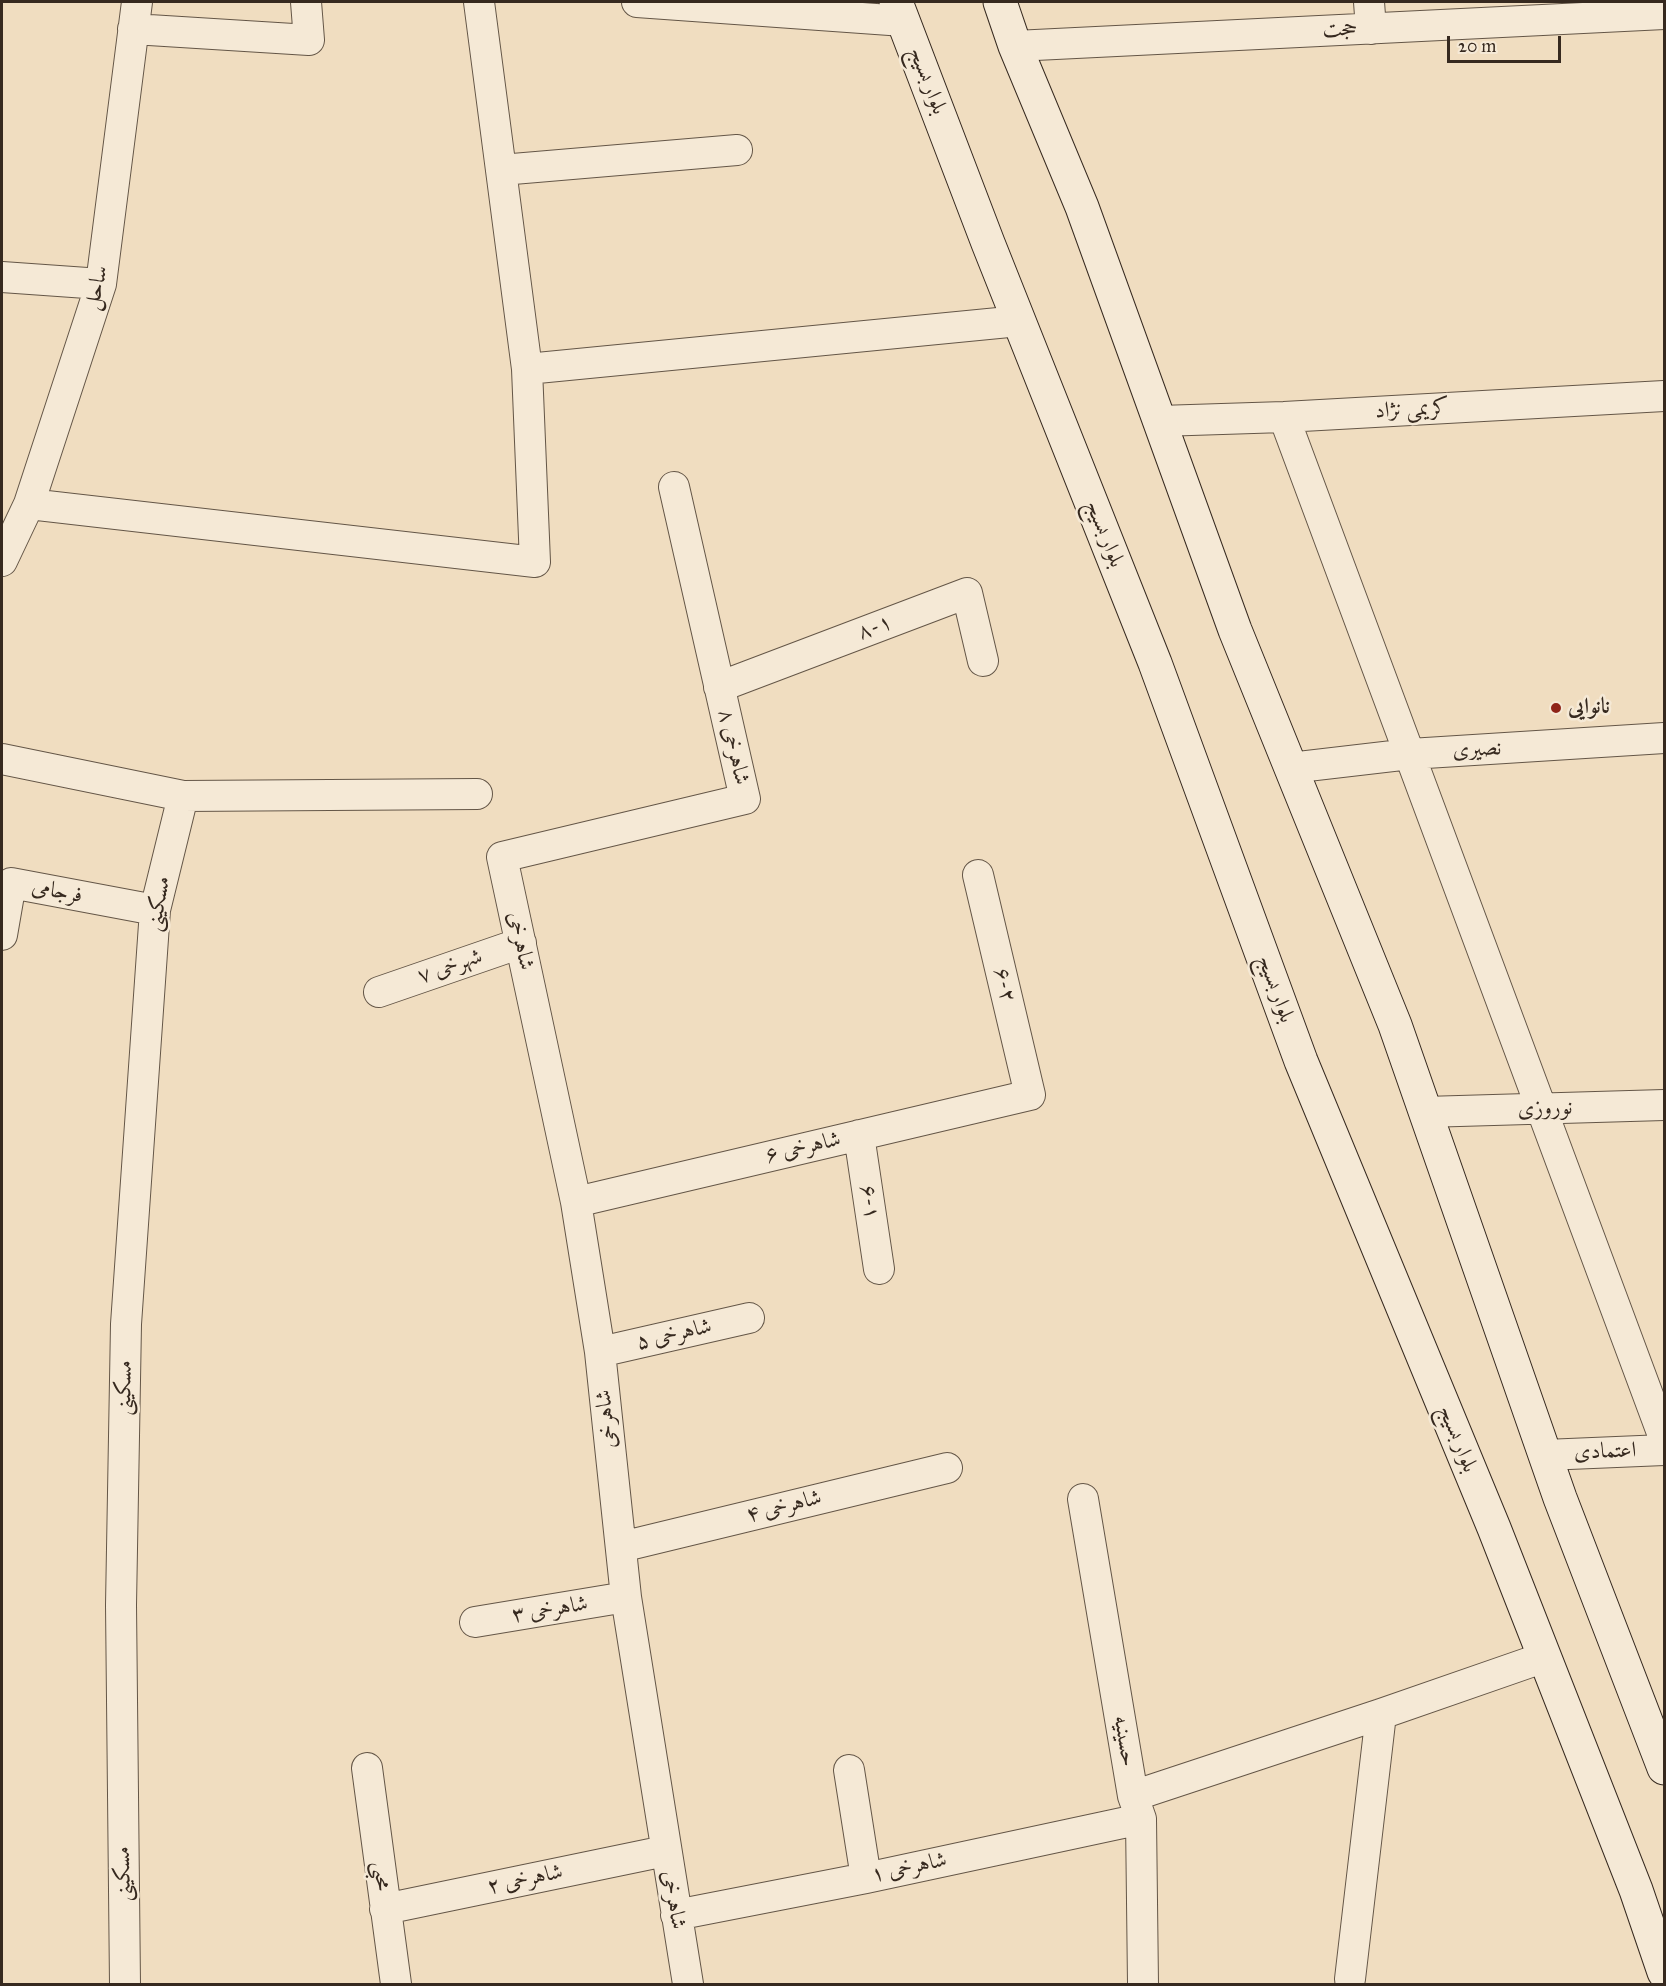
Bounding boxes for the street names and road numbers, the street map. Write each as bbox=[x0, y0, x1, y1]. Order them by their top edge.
street label: حجت bbox=[1322, 16, 1358, 44]
street label: بلوار بسیج bbox=[902, 44, 952, 118]
street label: ساحل bbox=[79, 263, 115, 313]
street label: کریمی نژاد bbox=[1374, 395, 1450, 425]
street label: بلوار بسیج bbox=[1079, 497, 1129, 571]
street label: ۸-۱ bbox=[854, 609, 896, 647]
street label: شاهرخی ۸ bbox=[712, 707, 754, 787]
street label: نصیری bbox=[1452, 736, 1502, 764]
street label: فرجامی bbox=[29, 874, 85, 910]
street label: مسکینی bbox=[141, 874, 177, 934]
street label: شاهرخی bbox=[501, 909, 539, 973]
street label: شهرخی ۷ bbox=[414, 944, 486, 990]
street label: بلوار بسیج bbox=[1251, 952, 1299, 1026]
street label: ۶-۲ bbox=[987, 965, 1021, 1005]
street label: نوروزی bbox=[1517, 1095, 1573, 1123]
street label: شاهرخی ۶ bbox=[763, 1127, 843, 1169]
street label: ۶-۱ bbox=[853, 1183, 885, 1221]
street label: شاهرخی ۵ bbox=[634, 1314, 714, 1356]
street label: مسکینی bbox=[111, 1360, 139, 1416]
street label: شاهرخی bbox=[591, 1388, 623, 1450]
street label: بلوار بسیج bbox=[1432, 1402, 1482, 1476]
street label: اعتمادی bbox=[1573, 1438, 1637, 1466]
street label: شاهرخی ۴ bbox=[744, 1485, 824, 1529]
street label: شاهرخی ۳ bbox=[510, 1591, 590, 1629]
street label: حسینیه bbox=[1107, 1714, 1141, 1768]
street label: مسکینی bbox=[110, 1846, 138, 1902]
street label: شاهرخی ۱ bbox=[869, 1847, 949, 1889]
street label: شاهرخی ۲ bbox=[485, 1859, 565, 1901]
street label: محبی bbox=[366, 1860, 396, 1892]
street label: شاهرخی bbox=[655, 1869, 691, 1931]

